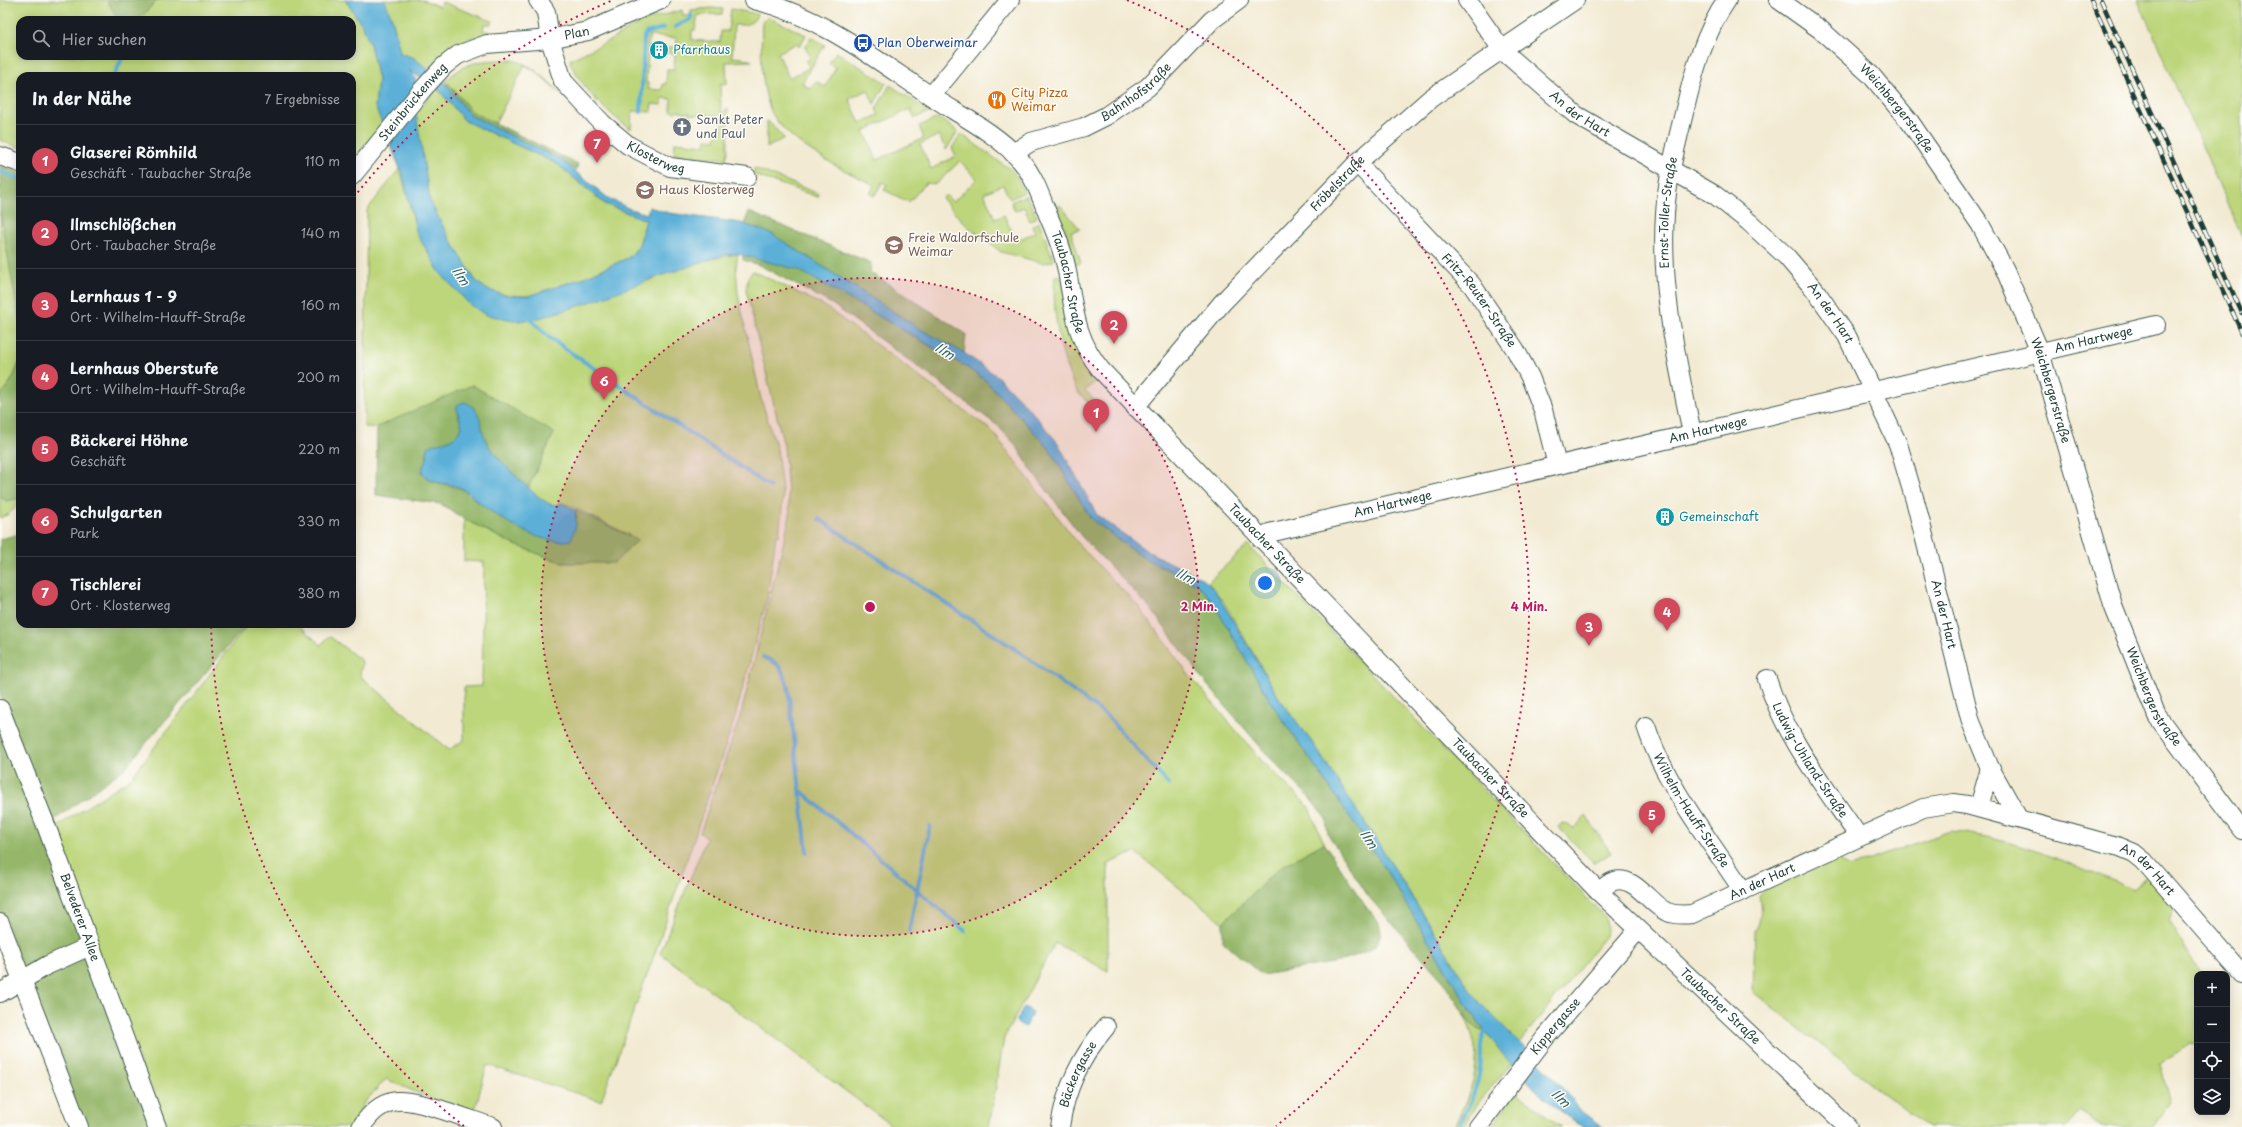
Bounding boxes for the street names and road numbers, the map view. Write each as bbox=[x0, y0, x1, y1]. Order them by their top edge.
street label: Plan bbox=[562, 21, 591, 44]
street label: Steinbrückenweg bbox=[374, 58, 451, 145]
street label: Bahnhofstraße bbox=[1097, 58, 1175, 125]
street label: Weichbergerstraße bbox=[1856, 59, 1938, 156]
street label: An der Hart bbox=[1546, 86, 1614, 141]
street label: Klosterweg bbox=[624, 136, 686, 177]
street label: Fröbelstraße bbox=[1305, 150, 1368, 215]
street label: Ernst-Toller-Straße bbox=[1654, 155, 1681, 269]
street label: Taubacher Straße bbox=[1047, 228, 1090, 335]
street label: Fritz-Reuter-Straße bbox=[1438, 248, 1521, 351]
street label: An der Hart bbox=[1804, 278, 1859, 346]
street label: Am Hartwege bbox=[2052, 321, 2135, 357]
street label: Weichbergerstraße bbox=[2027, 334, 2076, 445]
street label: Am Hartwege bbox=[1667, 411, 1749, 447]
street label: Am Hartwege bbox=[1351, 485, 1434, 521]
street label: Taubacher Straße bbox=[1225, 499, 1310, 587]
street label: An der Hart bbox=[1927, 578, 1962, 650]
street label: Weichbergerstraße bbox=[2122, 644, 2186, 749]
street label: Ludwig-Uhland-Straße bbox=[1768, 699, 1853, 821]
street label: Taubacher Straße bbox=[1448, 733, 1534, 821]
street label: Wilhelm-Hauff-Straße bbox=[1650, 750, 1734, 871]
street label: An der Hart bbox=[2117, 838, 2180, 899]
street label: An der Hart bbox=[1726, 858, 1798, 904]
street label: Belvederer Allee bbox=[56, 870, 105, 964]
street label: Taubacher Straße bbox=[1677, 963, 1765, 1048]
street label: Kippergasse bbox=[1525, 993, 1584, 1058]
street label: Bäckergasse bbox=[1054, 1037, 1100, 1109]

